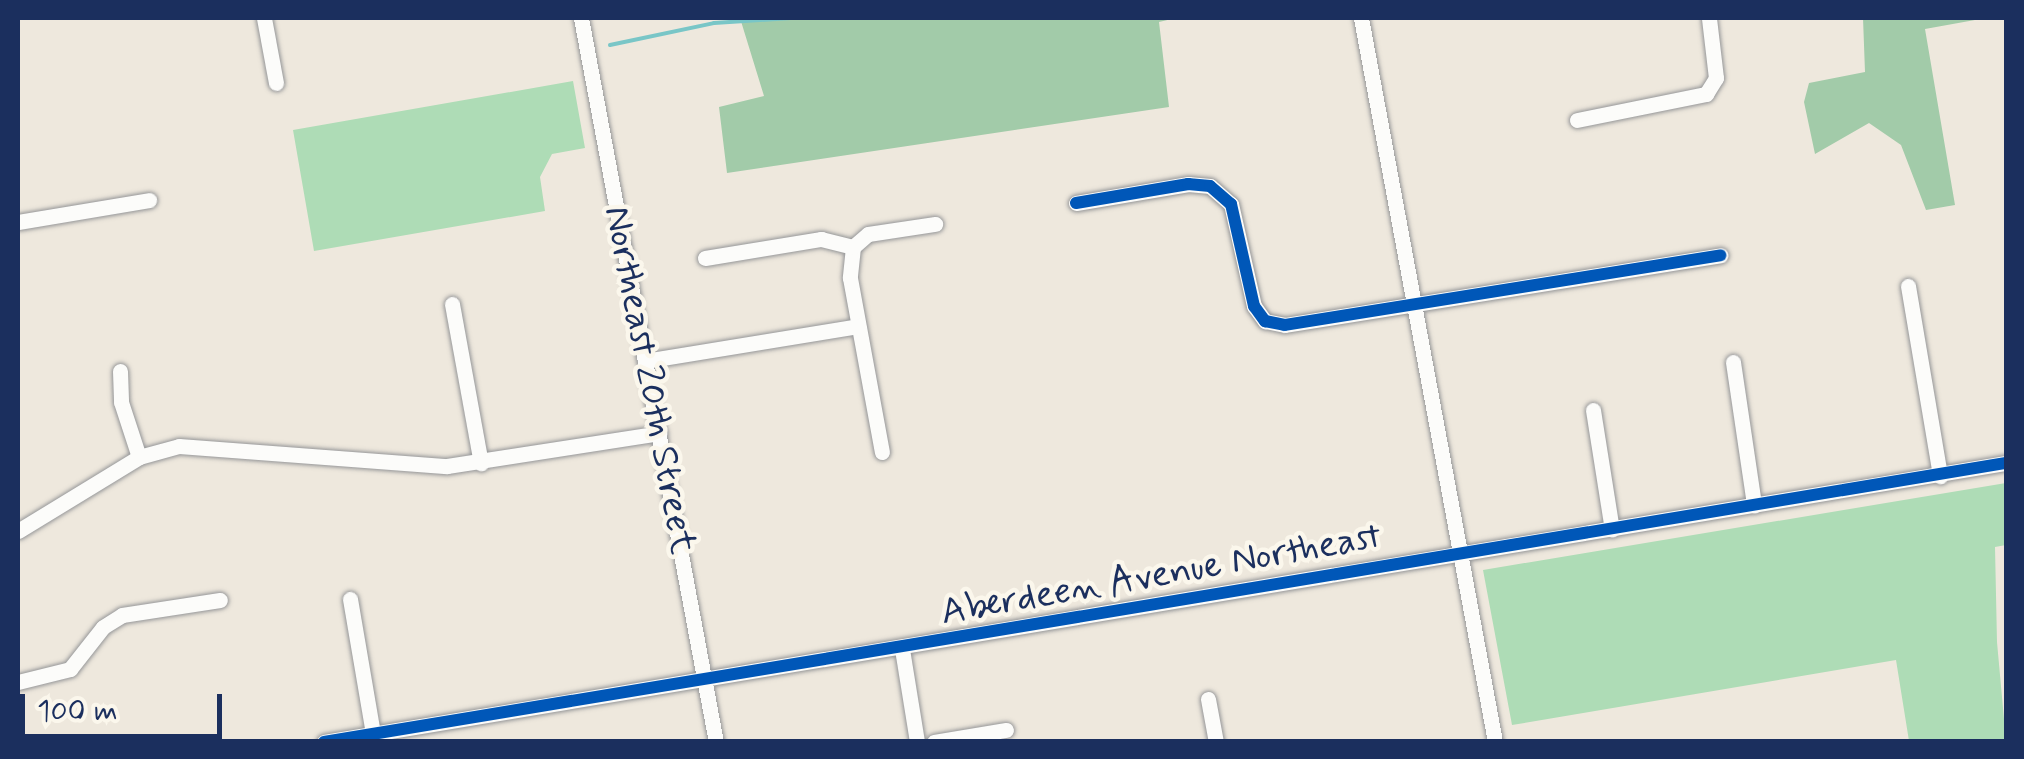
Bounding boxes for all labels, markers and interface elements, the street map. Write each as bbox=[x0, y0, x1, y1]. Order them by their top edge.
street label: Northeast 20th Street bbox=[593, 202, 705, 558]
street label: Aberdeen Avenue Northeast bbox=[934, 513, 1388, 637]
scale bar bbox=[25, 674, 228, 736]
text: 100 m bbox=[37, 692, 118, 731]

